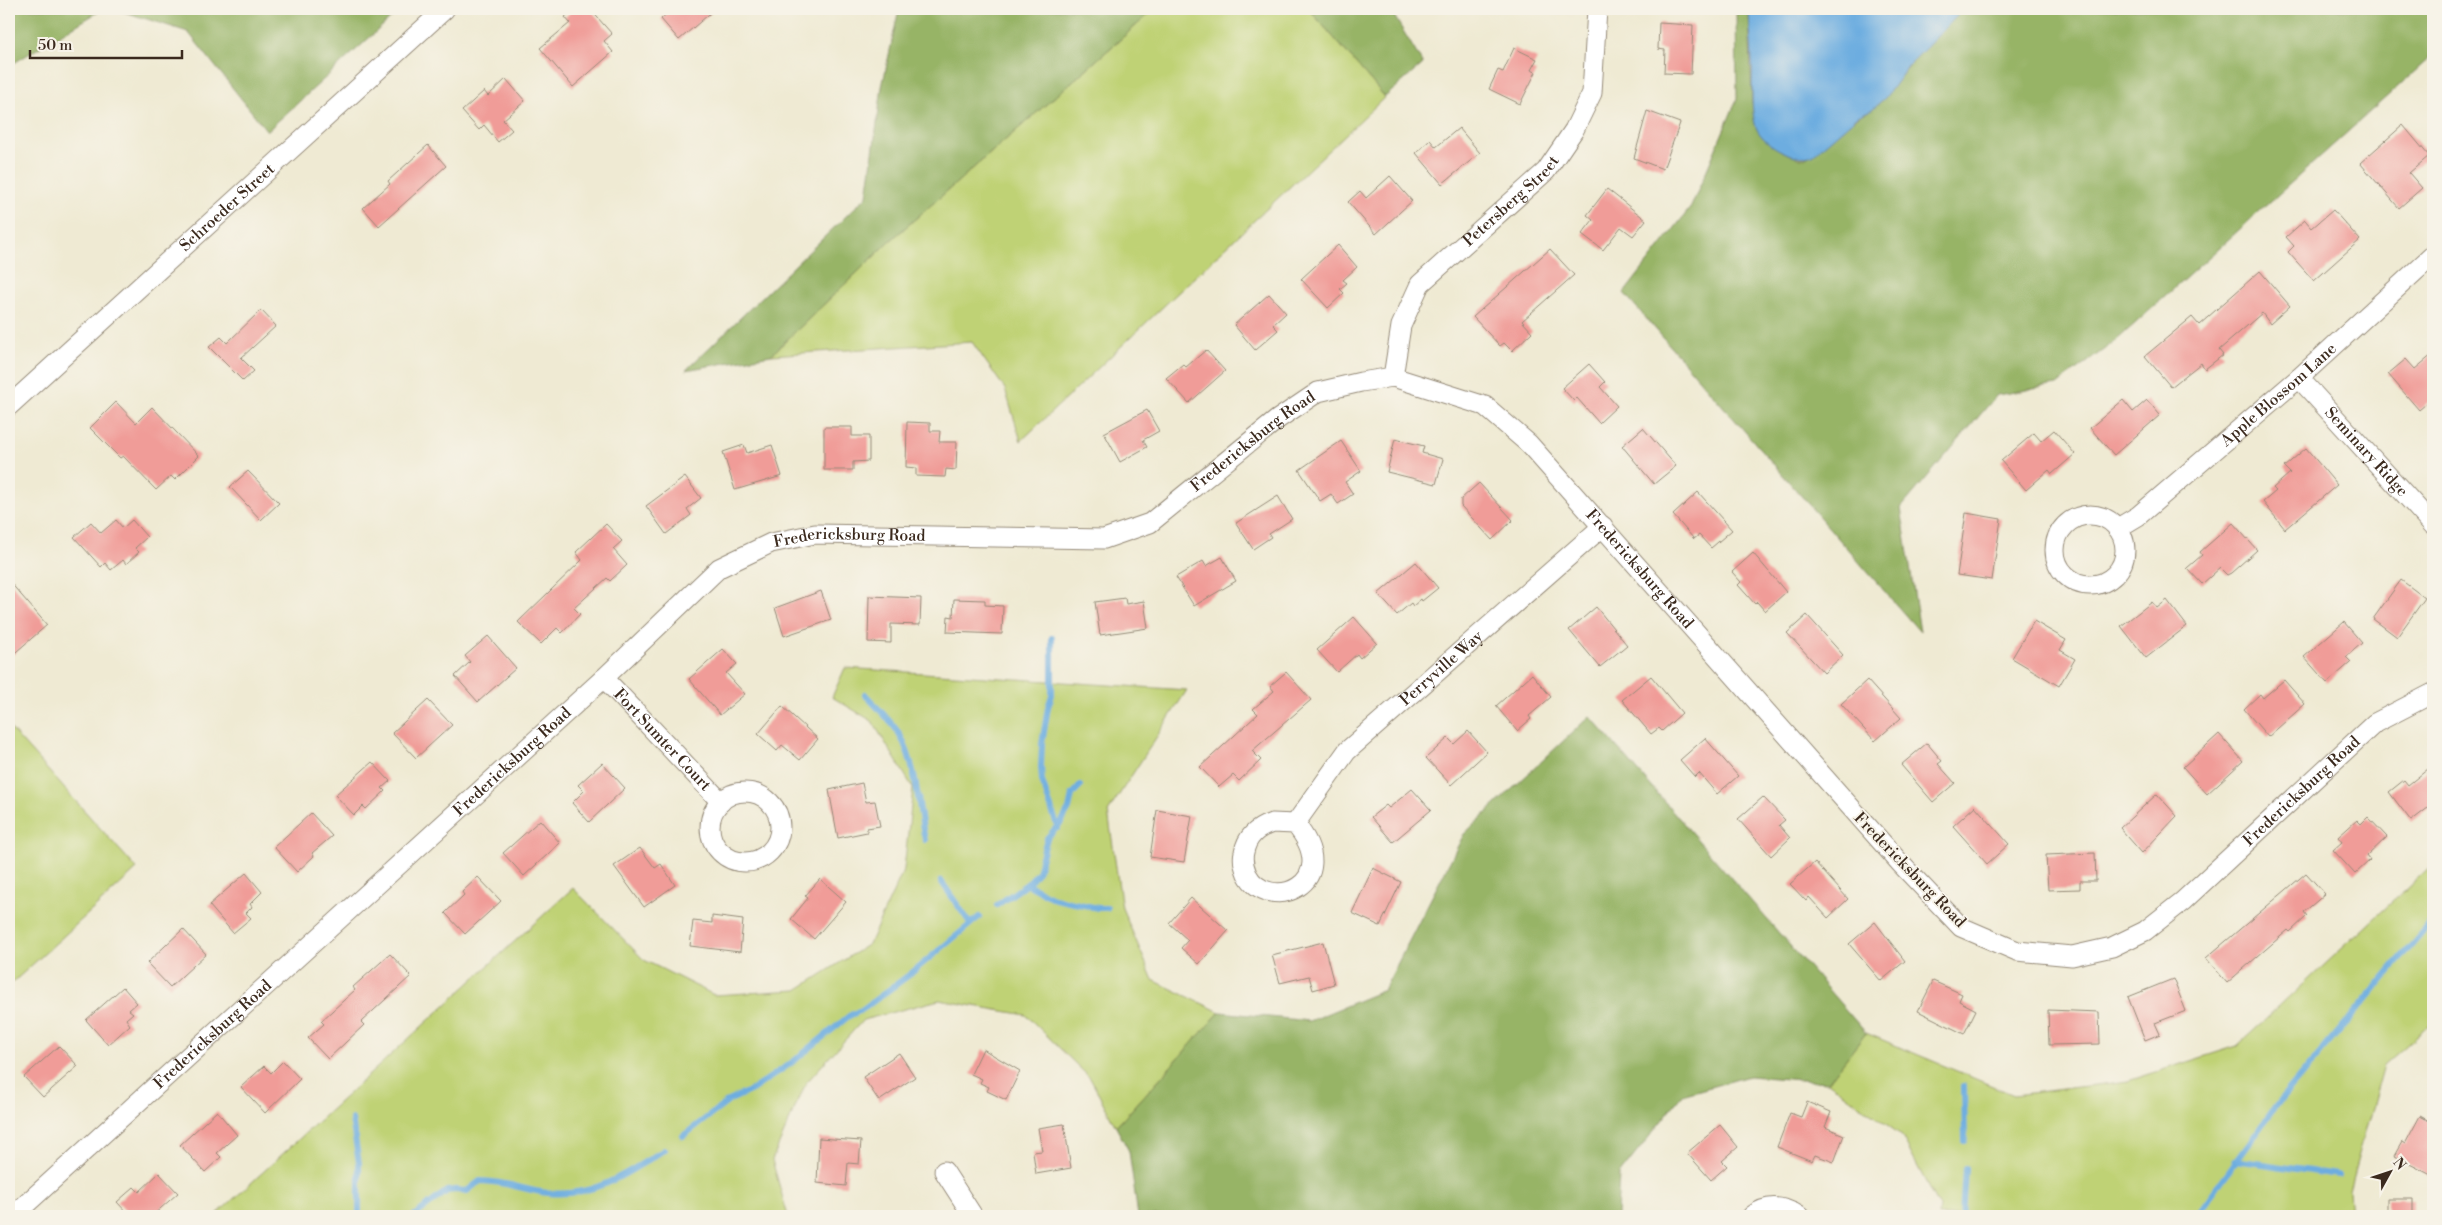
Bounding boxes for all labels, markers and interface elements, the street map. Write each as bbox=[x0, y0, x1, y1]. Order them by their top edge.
scale bar bbox=[30, 28, 182, 60]
text: 50 m bbox=[38, 36, 72, 55]
street label: Petersberg Street bbox=[1459, 152, 1564, 251]
street label: Schroeder Street bbox=[175, 159, 279, 256]
street label: Apple Blossom Lane bbox=[2216, 339, 2341, 451]
street label: Fredericksburg Road bbox=[1186, 387, 1319, 496]
street label: Seminary Ridge bbox=[2320, 403, 2412, 501]
street label: Fredericksburg Road bbox=[1582, 505, 1698, 633]
street label: Fredericksburg Road bbox=[771, 524, 926, 552]
street label: Perryville Way bbox=[1396, 626, 1487, 710]
street label: Fort Sumter Court bbox=[609, 685, 716, 795]
street label: Fredericksburg Road bbox=[449, 703, 575, 820]
street label: Fredericksburg Road bbox=[2239, 732, 2364, 850]
street label: Fredericksburg Road bbox=[1850, 808, 1970, 932]
street label: Fredericksburg Road bbox=[149, 975, 276, 1093]
north arrow bbox=[2364, 1148, 2414, 1198]
text: N bbox=[2389, 1154, 2410, 1174]

